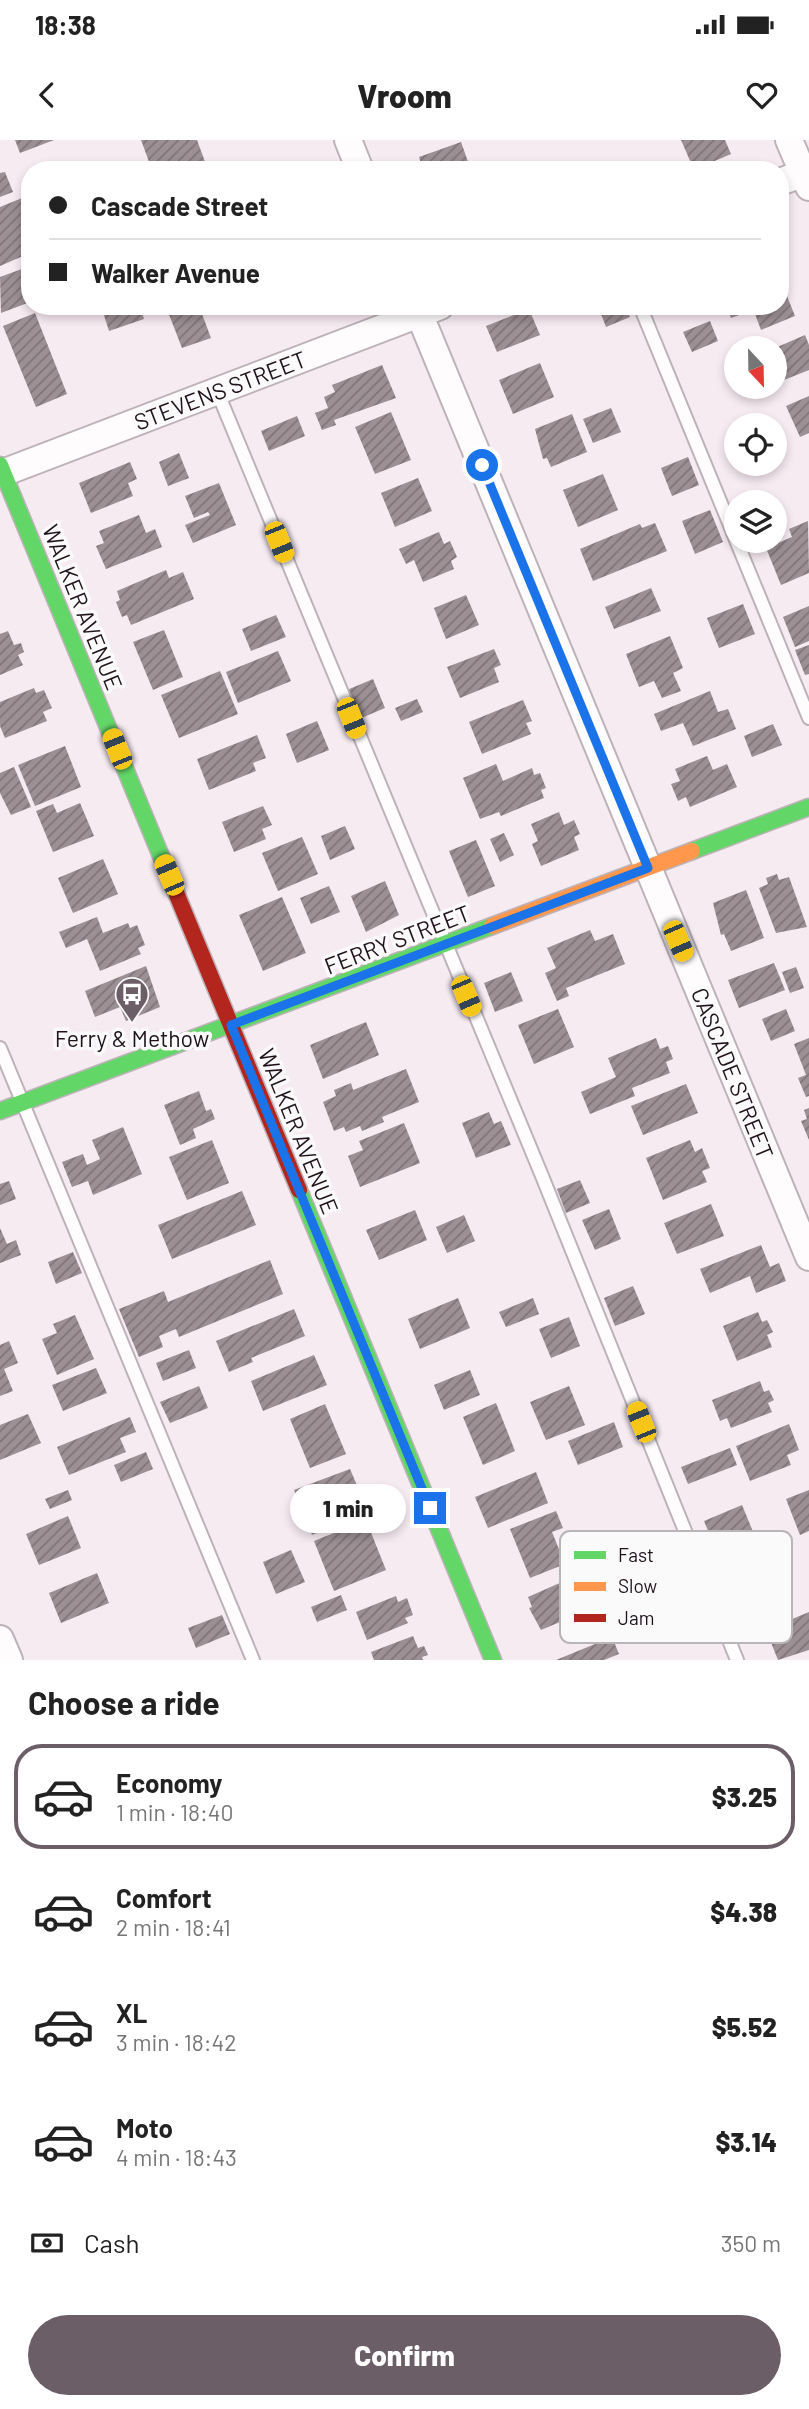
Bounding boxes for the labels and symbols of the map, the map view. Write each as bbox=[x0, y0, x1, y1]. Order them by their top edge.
north arrow bbox=[724, 336, 788, 399]
street label: STEVENS STREET bbox=[130, 344, 310, 436]
route start bbox=[466, 449, 498, 481]
car bbox=[262, 519, 297, 565]
street label: WALKER AVENUE bbox=[37, 520, 129, 694]
car bbox=[334, 695, 369, 741]
car bbox=[100, 726, 135, 772]
car bbox=[152, 852, 187, 898]
street label: FERRY STREET bbox=[320, 898, 474, 980]
car bbox=[661, 918, 696, 964]
car bbox=[449, 973, 484, 1019]
bus stop icon: Ferry & Methow bbox=[113, 975, 151, 1024]
street label: CASCADE STREET bbox=[686, 983, 780, 1163]
place label: Ferry & Methow bbox=[55, 1024, 209, 1052]
street label: WALKER AVENUE bbox=[253, 1044, 345, 1218]
car bbox=[624, 1399, 659, 1445]
callout: 1 min bbox=[290, 1484, 406, 1532]
route end bbox=[414, 1492, 446, 1524]
legend bbox=[560, 1531, 792, 1643]
text: Fast bbox=[618, 1543, 654, 1566]
text: Slow bbox=[618, 1574, 657, 1597]
text: Jam bbox=[618, 1606, 654, 1629]

